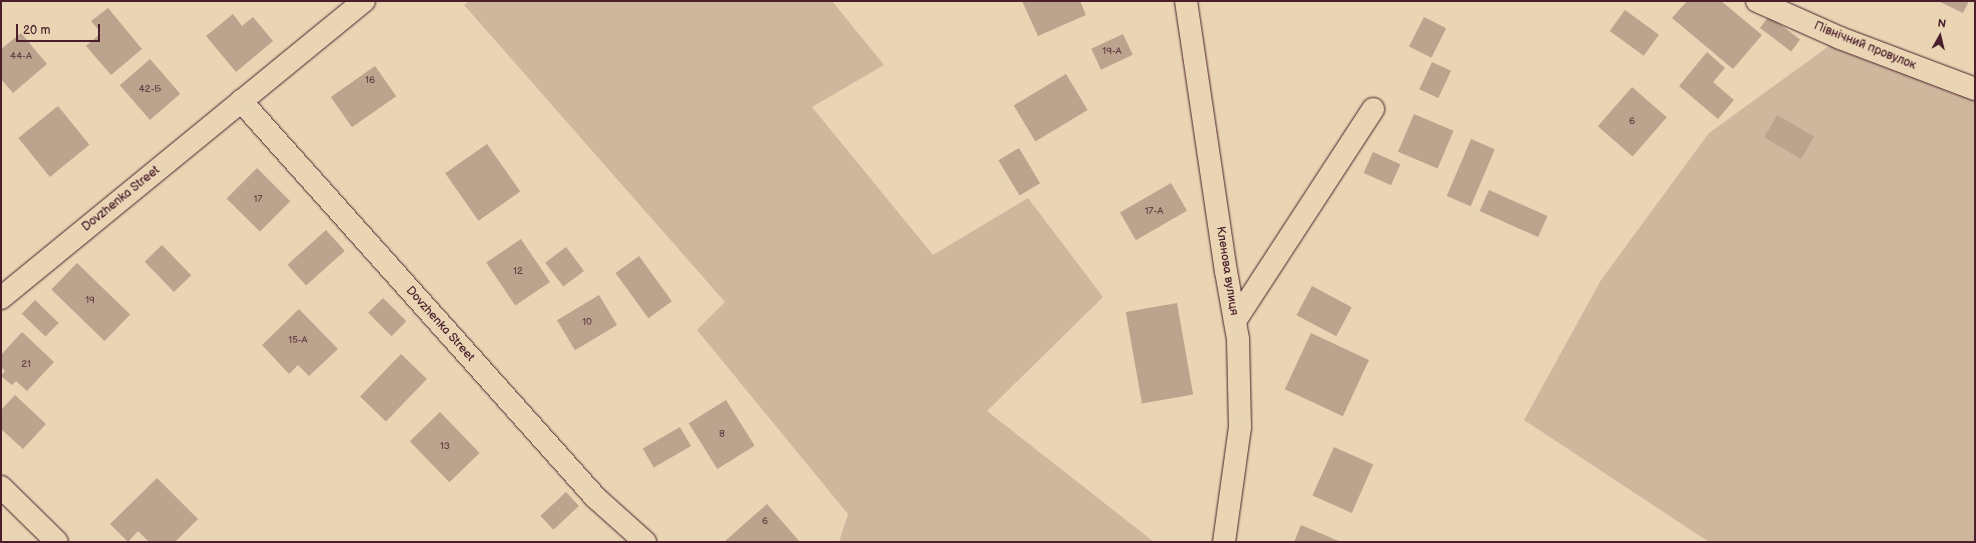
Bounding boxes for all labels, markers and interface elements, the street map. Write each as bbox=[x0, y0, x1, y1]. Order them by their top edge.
scale bar bbox=[18, 16, 102, 42]
north arrow bbox=[1920, 16, 1960, 56]
text: N bbox=[1937, 17, 1947, 31]
street label: Північний провулок bbox=[1812, 19, 1918, 73]
text: 20 m bbox=[23, 23, 50, 38]
house number: 19-А bbox=[1102, 46, 1122, 58]
house number: 44-А bbox=[10, 51, 32, 63]
house number: 16 bbox=[365, 75, 375, 87]
house number: 42-Б bbox=[139, 84, 161, 96]
house number: 6 bbox=[1629, 116, 1635, 128]
street label: Dovzhenka Street bbox=[79, 163, 163, 235]
house number: 17 bbox=[254, 194, 262, 206]
house number: 17-А bbox=[1145, 206, 1163, 218]
street label: Кленова вулиця bbox=[1213, 225, 1241, 317]
house number: 12 bbox=[513, 266, 523, 278]
street label: Dovzhenka Street bbox=[403, 284, 477, 364]
house number: 19 bbox=[85, 295, 95, 307]
house number: 10 bbox=[582, 317, 592, 329]
house number: 15-А bbox=[288, 335, 308, 347]
house number: 21 bbox=[21, 359, 31, 371]
house number: 8 bbox=[719, 429, 725, 441]
house number: 13 bbox=[440, 441, 450, 453]
house number: 6 bbox=[762, 516, 768, 528]

